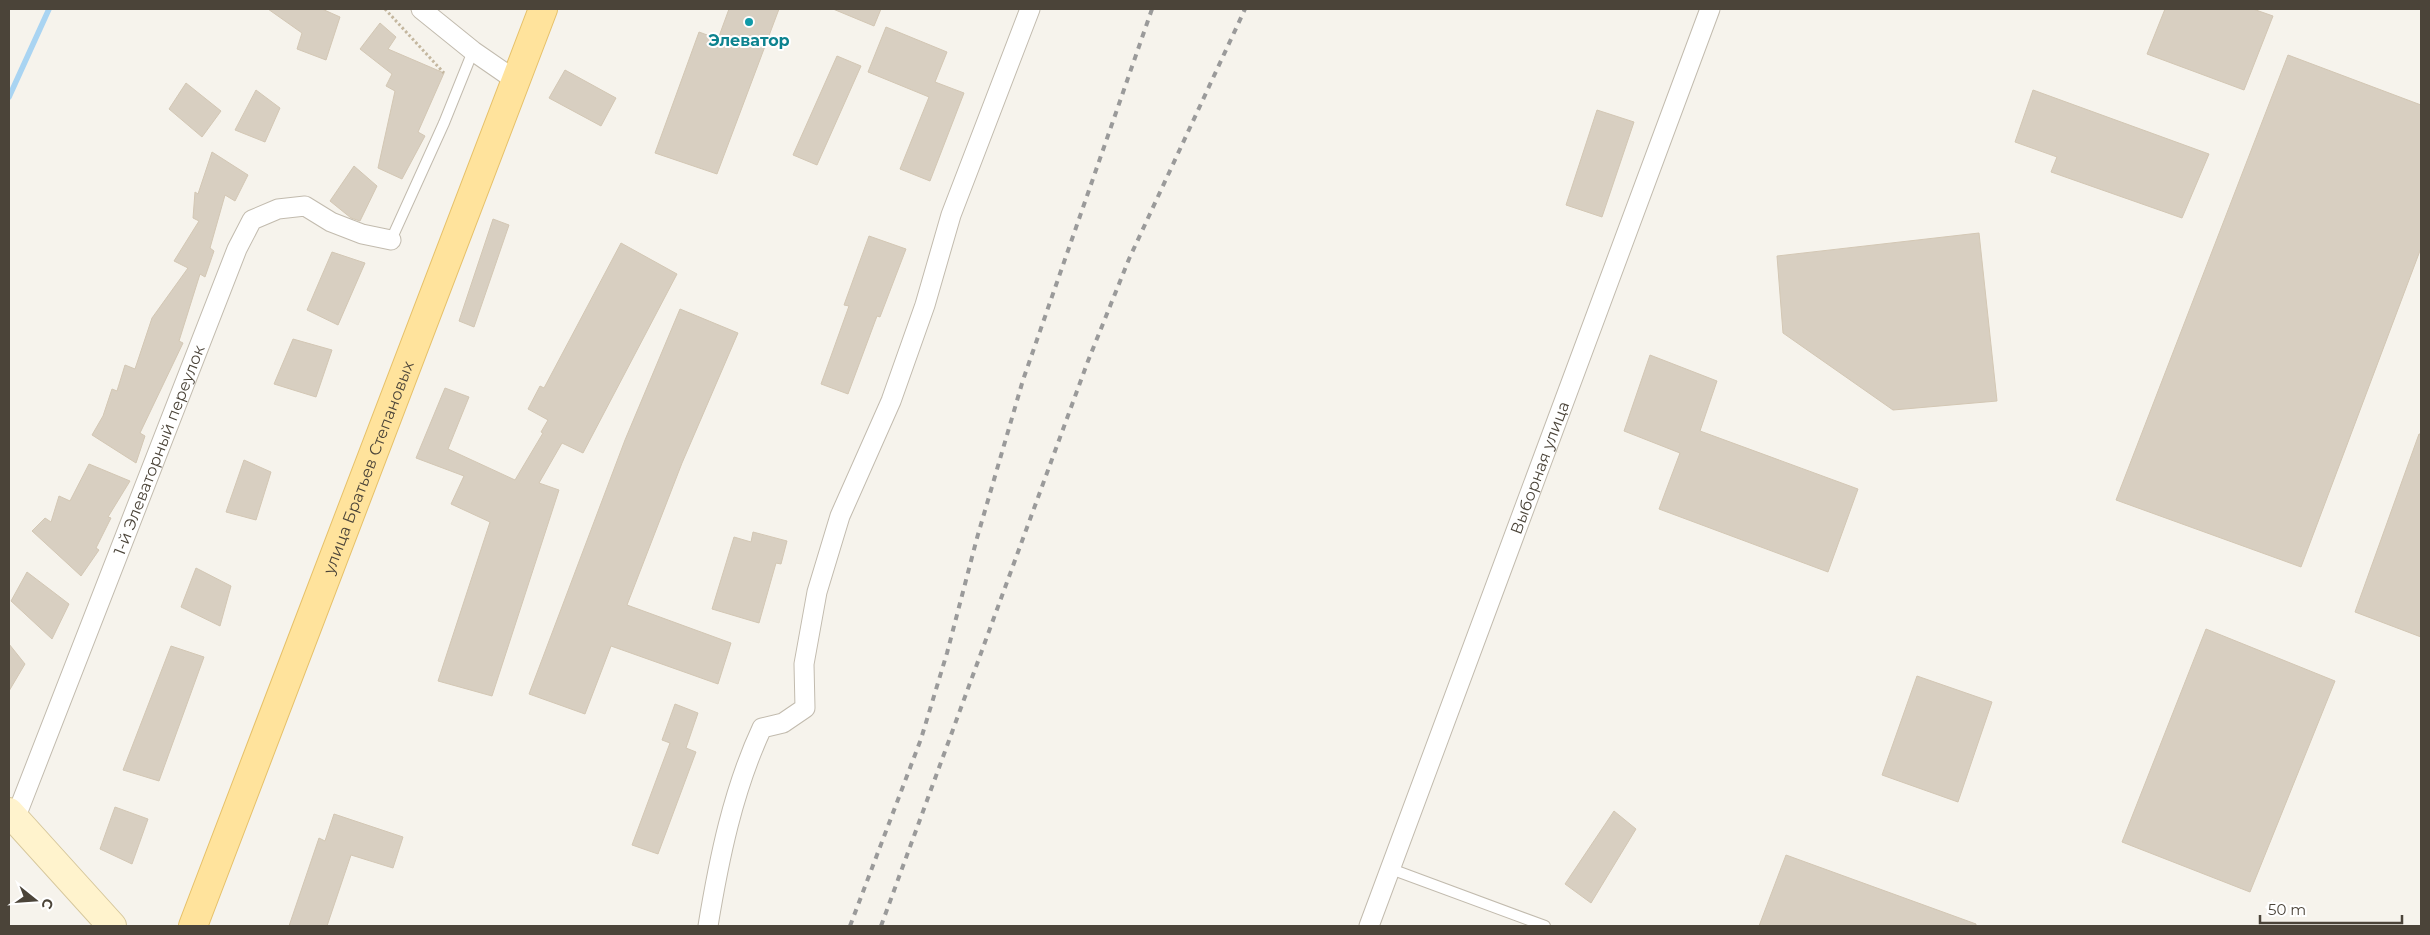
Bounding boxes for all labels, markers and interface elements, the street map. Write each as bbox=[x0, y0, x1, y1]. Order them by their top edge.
marker: Элеватор bbox=[743, 16, 755, 28]
place label: Элеватор bbox=[708, 31, 790, 50]
street label: 1-й Элеваторный переулок bbox=[109, 342, 208, 558]
street label: улица Братьев Степановых bbox=[318, 357, 418, 577]
street label: Выборная улица bbox=[1506, 399, 1573, 537]
north arrow bbox=[10, 875, 60, 925]
scale bar bbox=[2260, 892, 2402, 924]
text: С bbox=[37, 896, 58, 911]
text: 50 m bbox=[2268, 900, 2306, 919]

